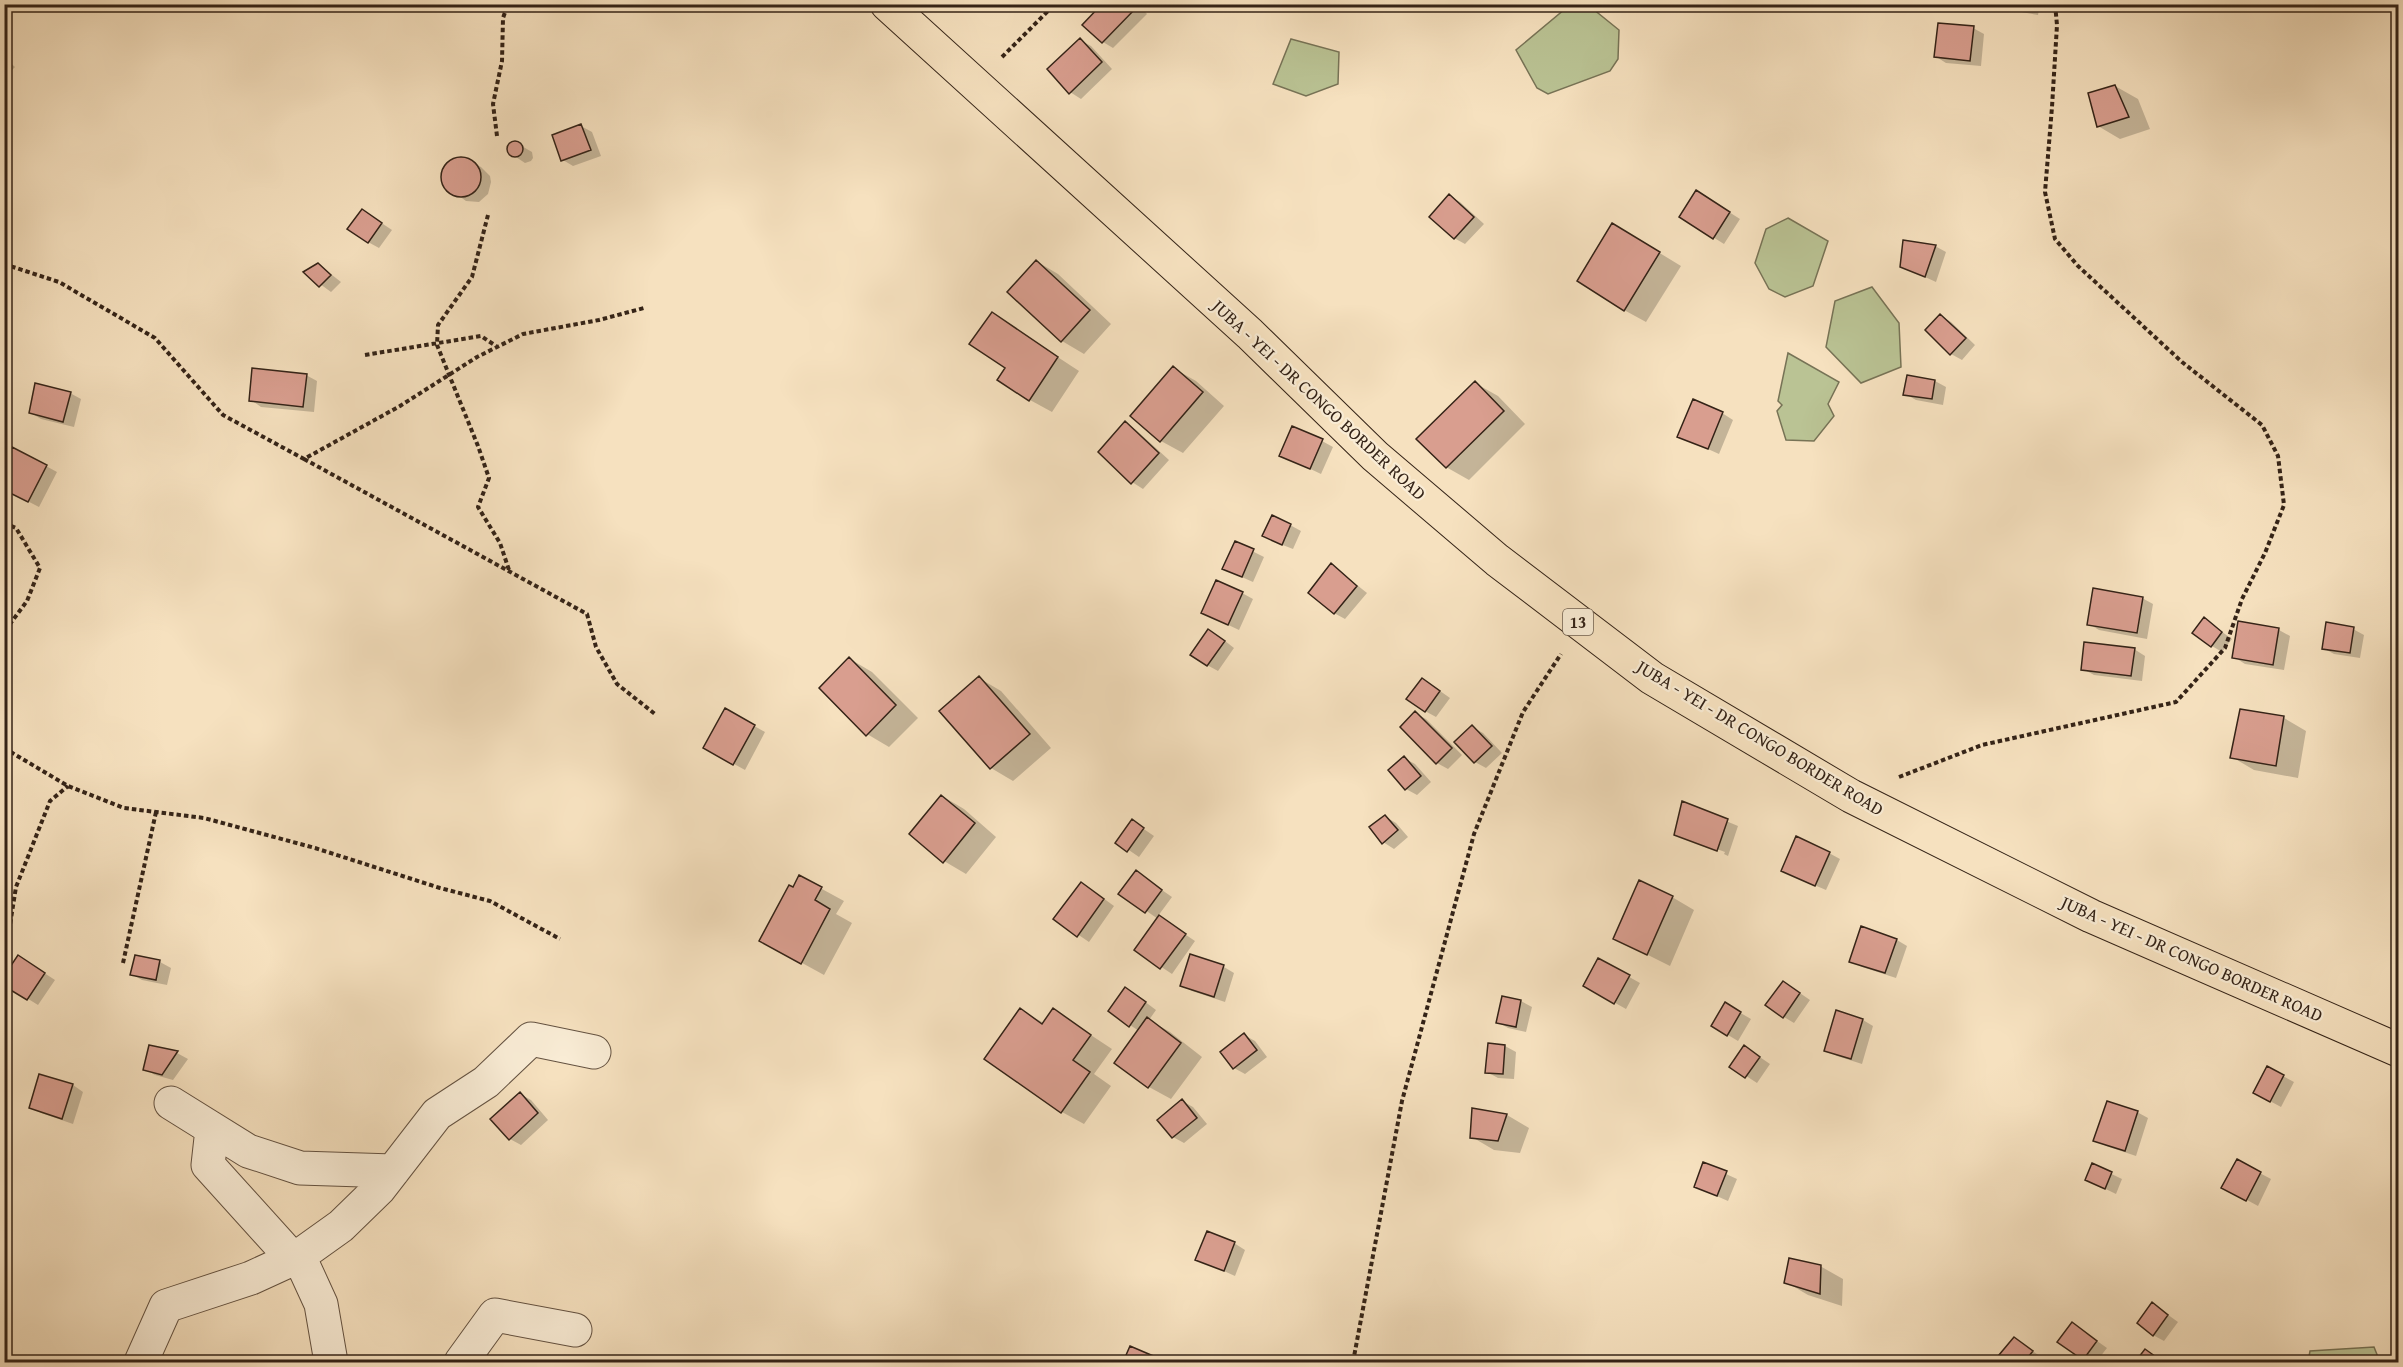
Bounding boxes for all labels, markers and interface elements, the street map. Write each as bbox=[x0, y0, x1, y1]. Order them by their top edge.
street label: JUBA - YEI - DR CONGO BORDER ROAD bbox=[1205, 292, 1432, 506]
road number: 13 bbox=[1563, 609, 1593, 635]
street label: JUBA - YEI - DR CONGO BORDER ROAD bbox=[1630, 652, 1889, 822]
street label: JUBA - YEI - DR CONGO BORDER ROAD bbox=[2055, 888, 2327, 1029]

